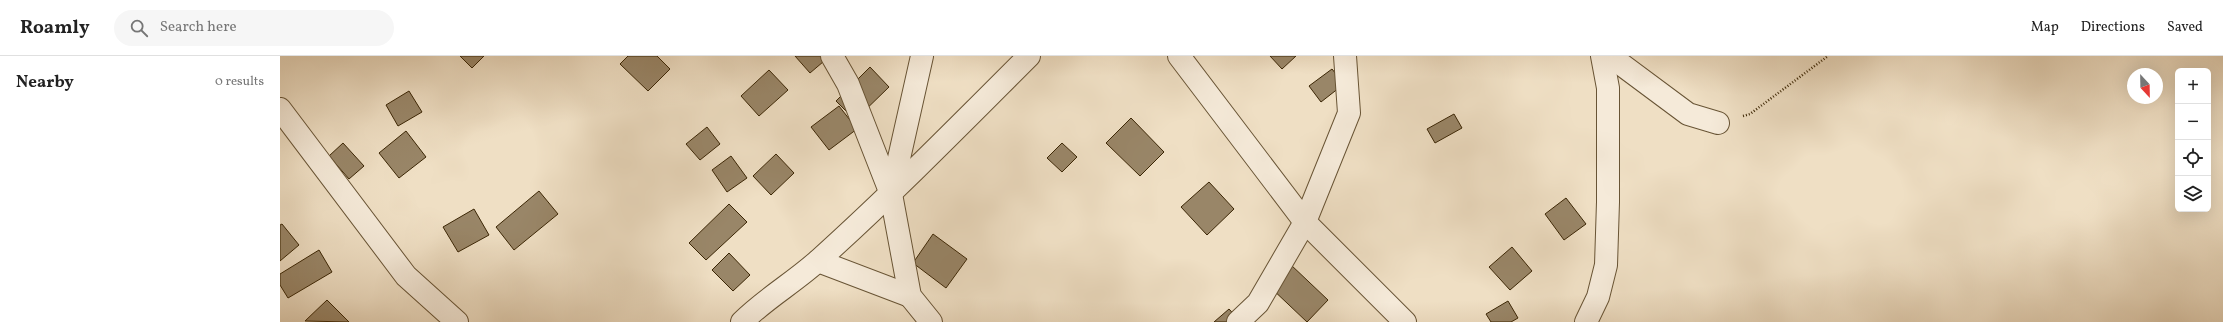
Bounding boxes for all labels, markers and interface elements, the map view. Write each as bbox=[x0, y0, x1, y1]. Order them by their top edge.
search box bbox=[114, 10, 394, 46]
text: Roamly bbox=[20, 15, 90, 41]
icon: search bbox=[128, 17, 150, 39]
text: Search here bbox=[160, 17, 237, 38]
text: Map bbox=[2031, 18, 2059, 37]
text: Directions bbox=[2081, 18, 2145, 37]
text: Saved bbox=[2167, 18, 2203, 37]
north arrow bbox=[2127, 68, 2163, 104]
map controls bbox=[2175, 68, 2211, 212]
button: + bbox=[2175, 68, 2211, 104]
text: Nearby bbox=[16, 71, 74, 94]
text: 0 results bbox=[215, 73, 264, 91]
button: − bbox=[2175, 104, 2211, 140]
button: locate bbox=[2175, 140, 2211, 176]
button: layers bbox=[2175, 176, 2211, 212]

